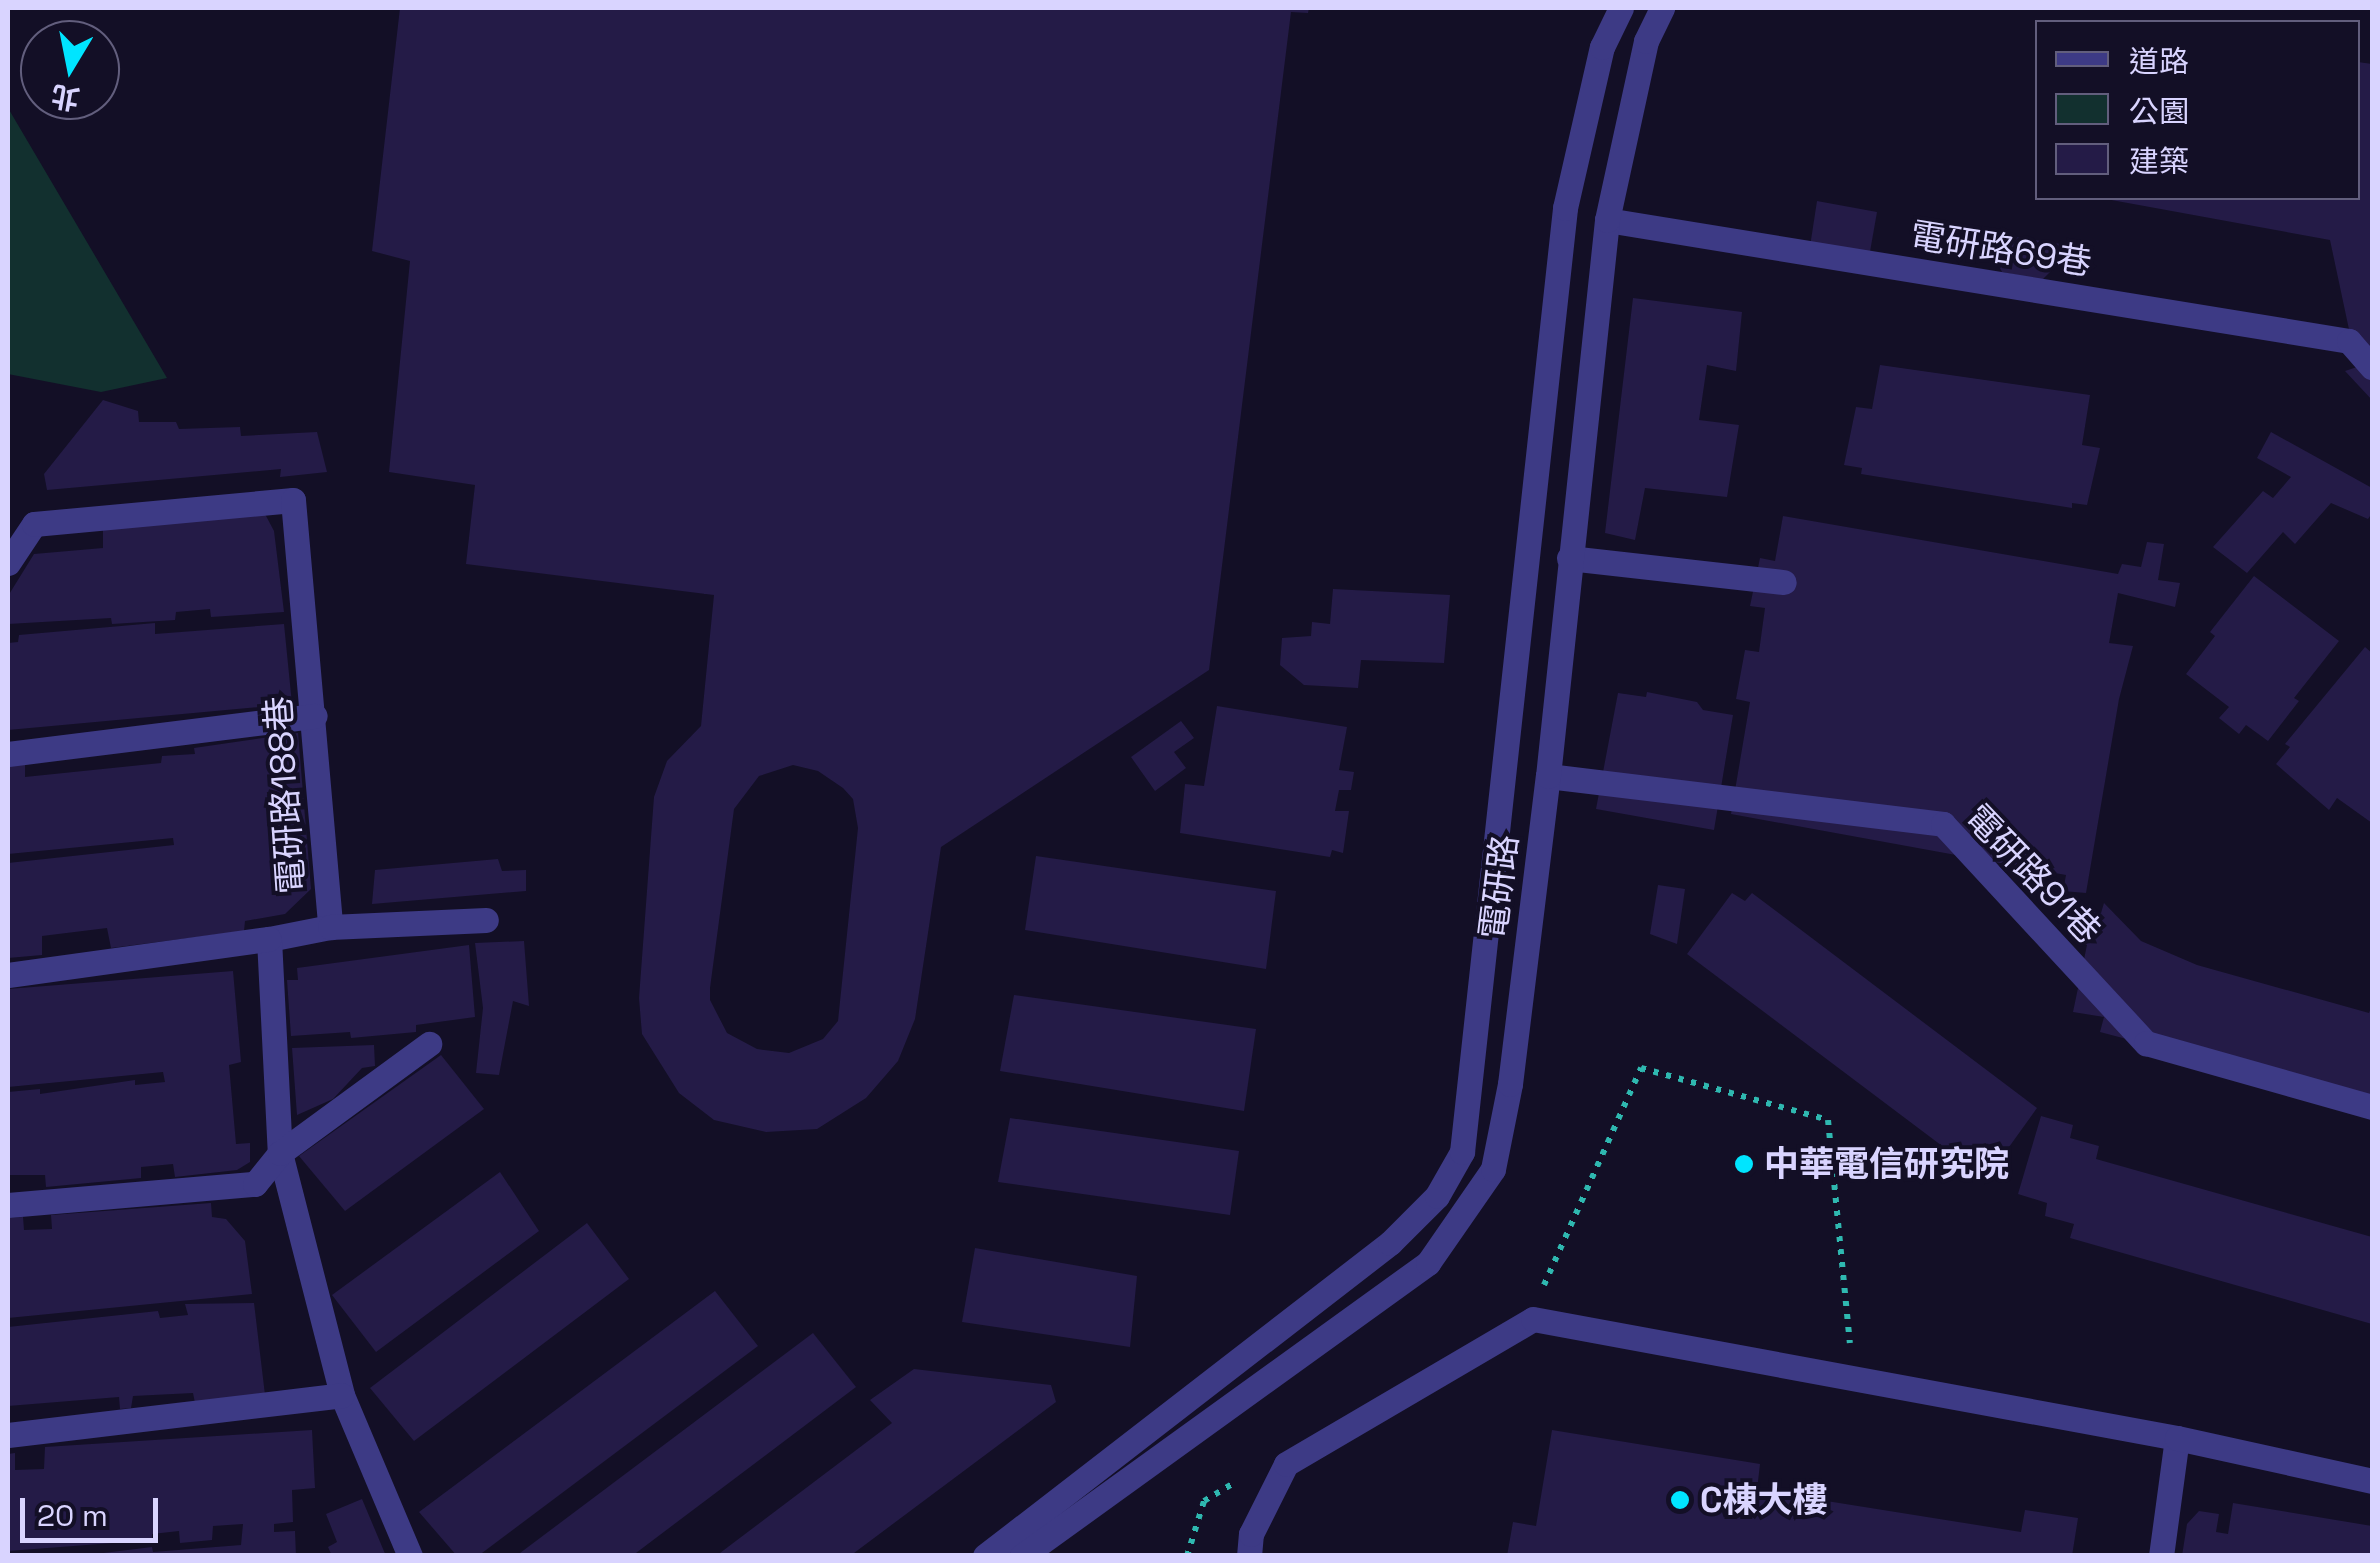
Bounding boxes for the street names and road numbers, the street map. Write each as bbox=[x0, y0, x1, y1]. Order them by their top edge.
street label: 電研路69巷 bbox=[1907, 214, 2095, 284]
street label: 電研路188巷 bbox=[257, 695, 313, 895]
street label: 電研路91巷 bbox=[1957, 796, 2109, 952]
street label: 電研路 bbox=[1472, 832, 1526, 942]

